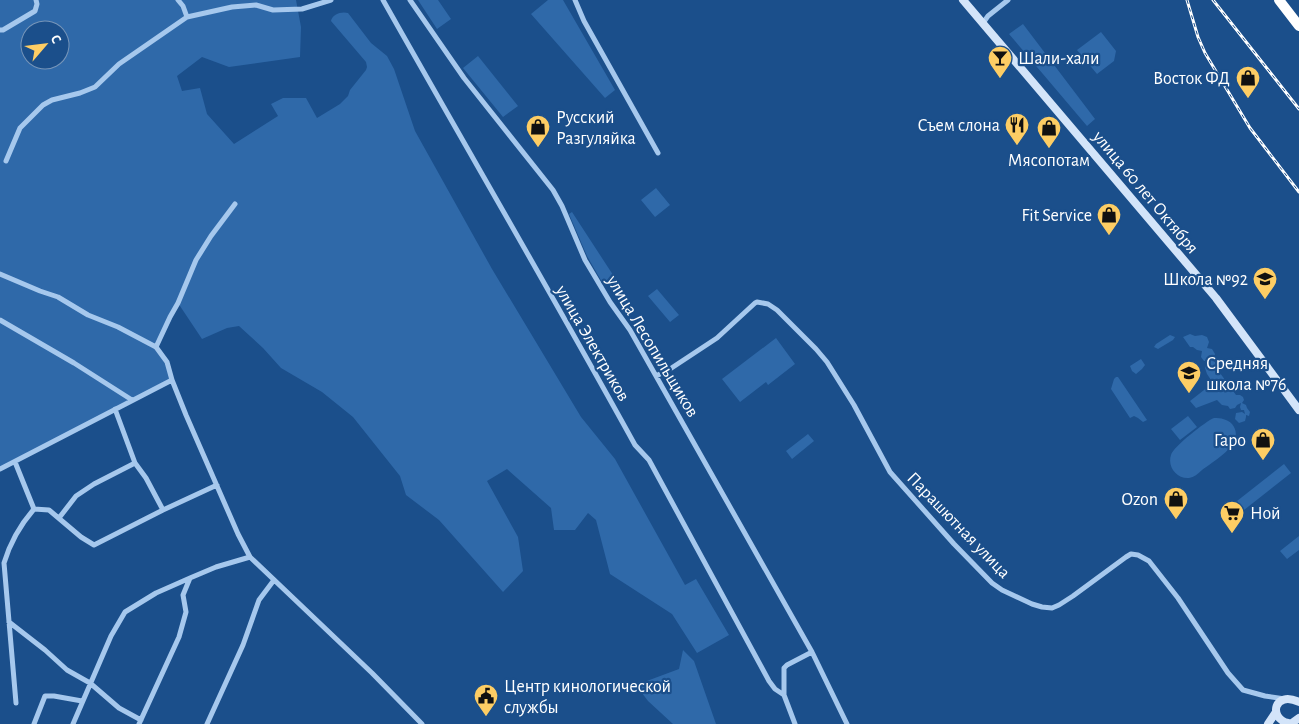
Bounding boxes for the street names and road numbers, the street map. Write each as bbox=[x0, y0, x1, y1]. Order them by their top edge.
street label: улица 60 лет Октября bbox=[1088, 127, 1202, 257]
street label: улица Лесопильщиков bbox=[602, 272, 702, 421]
street label: улица Электриков bbox=[551, 282, 633, 405]
street label: Парашютная улица bbox=[903, 469, 1013, 582]

